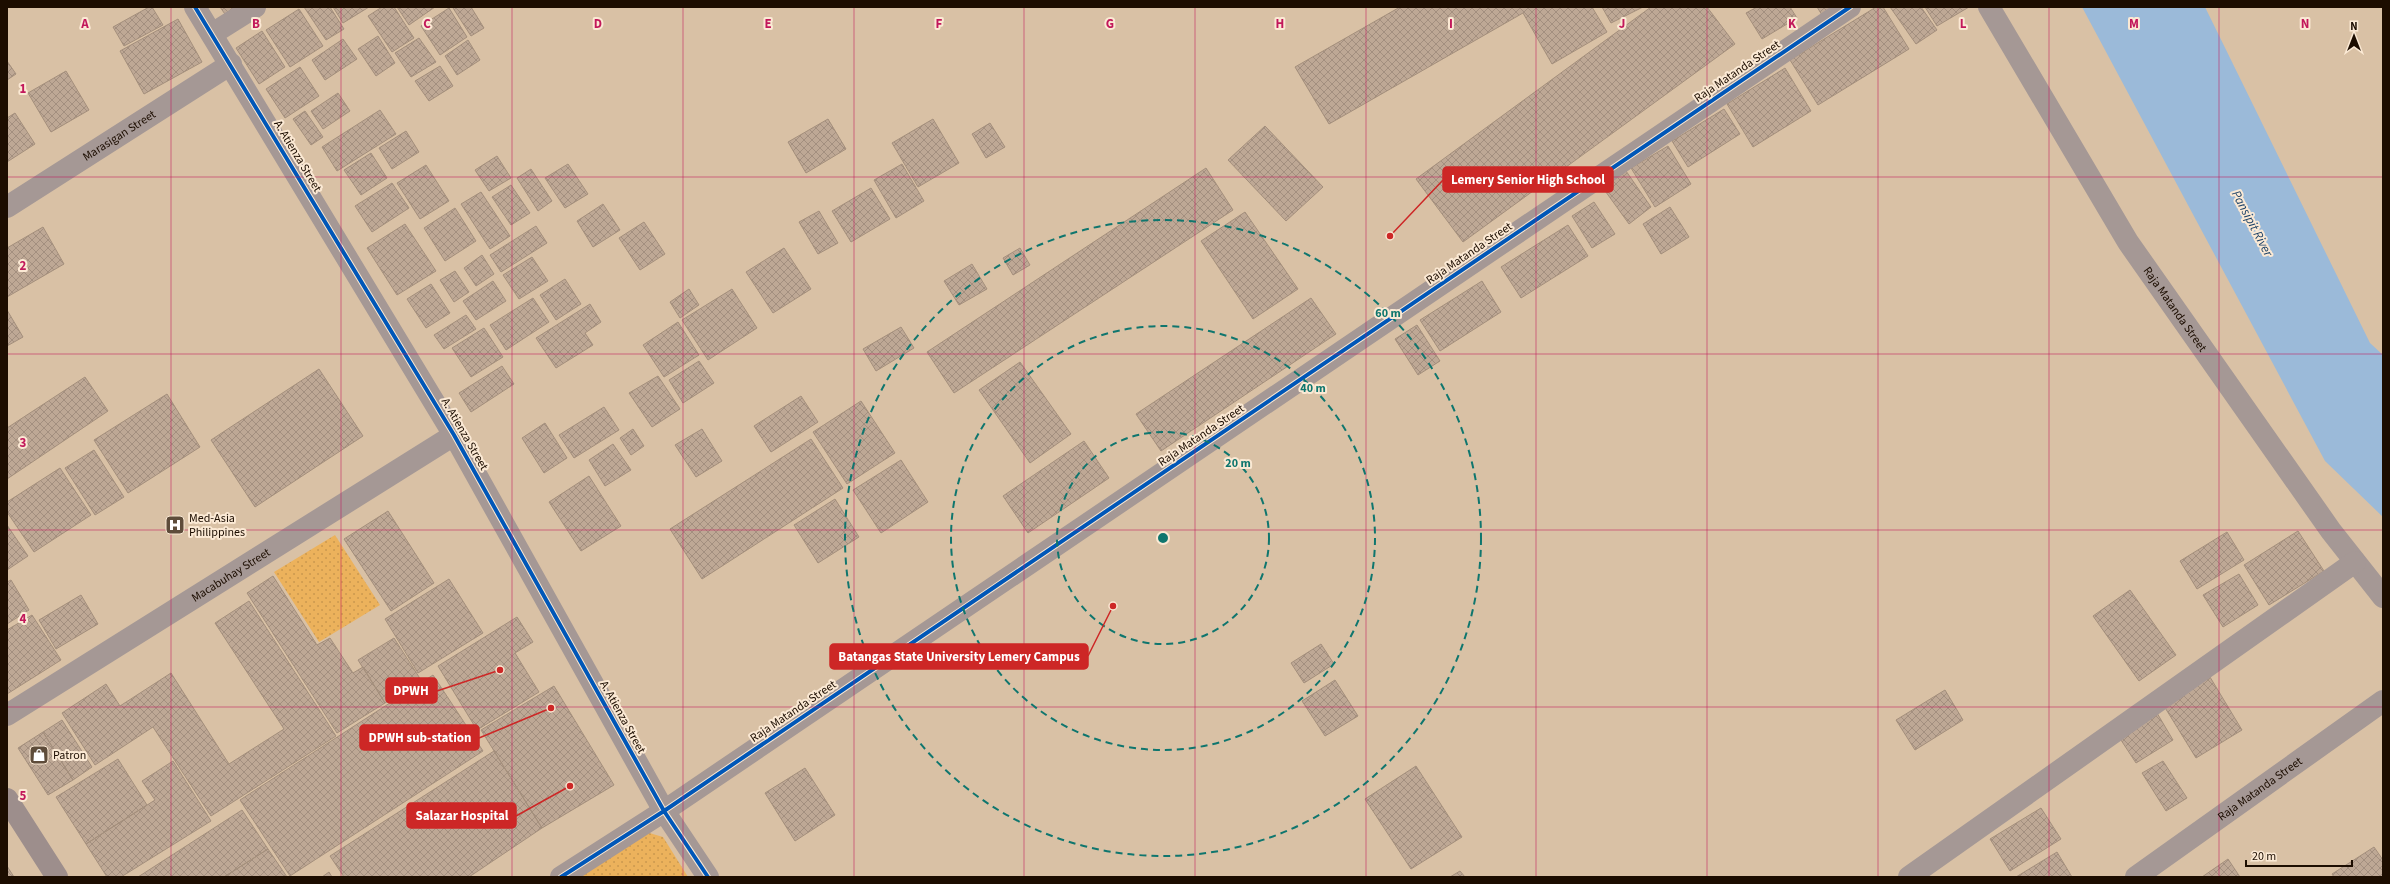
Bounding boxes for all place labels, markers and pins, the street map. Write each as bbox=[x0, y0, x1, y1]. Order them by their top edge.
callout: Lemery Senior High School bbox=[1443, 167, 1613, 192]
place label: Med-Asia Philippines bbox=[189, 510, 245, 541]
hospital icon: Med-Asia Philippines bbox=[164, 514, 186, 536]
centre of rings bbox=[1156, 531, 1170, 545]
callout: Batangas State University Lemery Campus bbox=[830, 644, 1088, 669]
callout: DPWH bbox=[386, 678, 437, 703]
callout: DPWH sub-station bbox=[360, 725, 479, 750]
shop icon: Patron bbox=[28, 744, 50, 766]
place label: Patron bbox=[53, 747, 86, 764]
callout: Salazar Hospital bbox=[407, 803, 516, 828]

